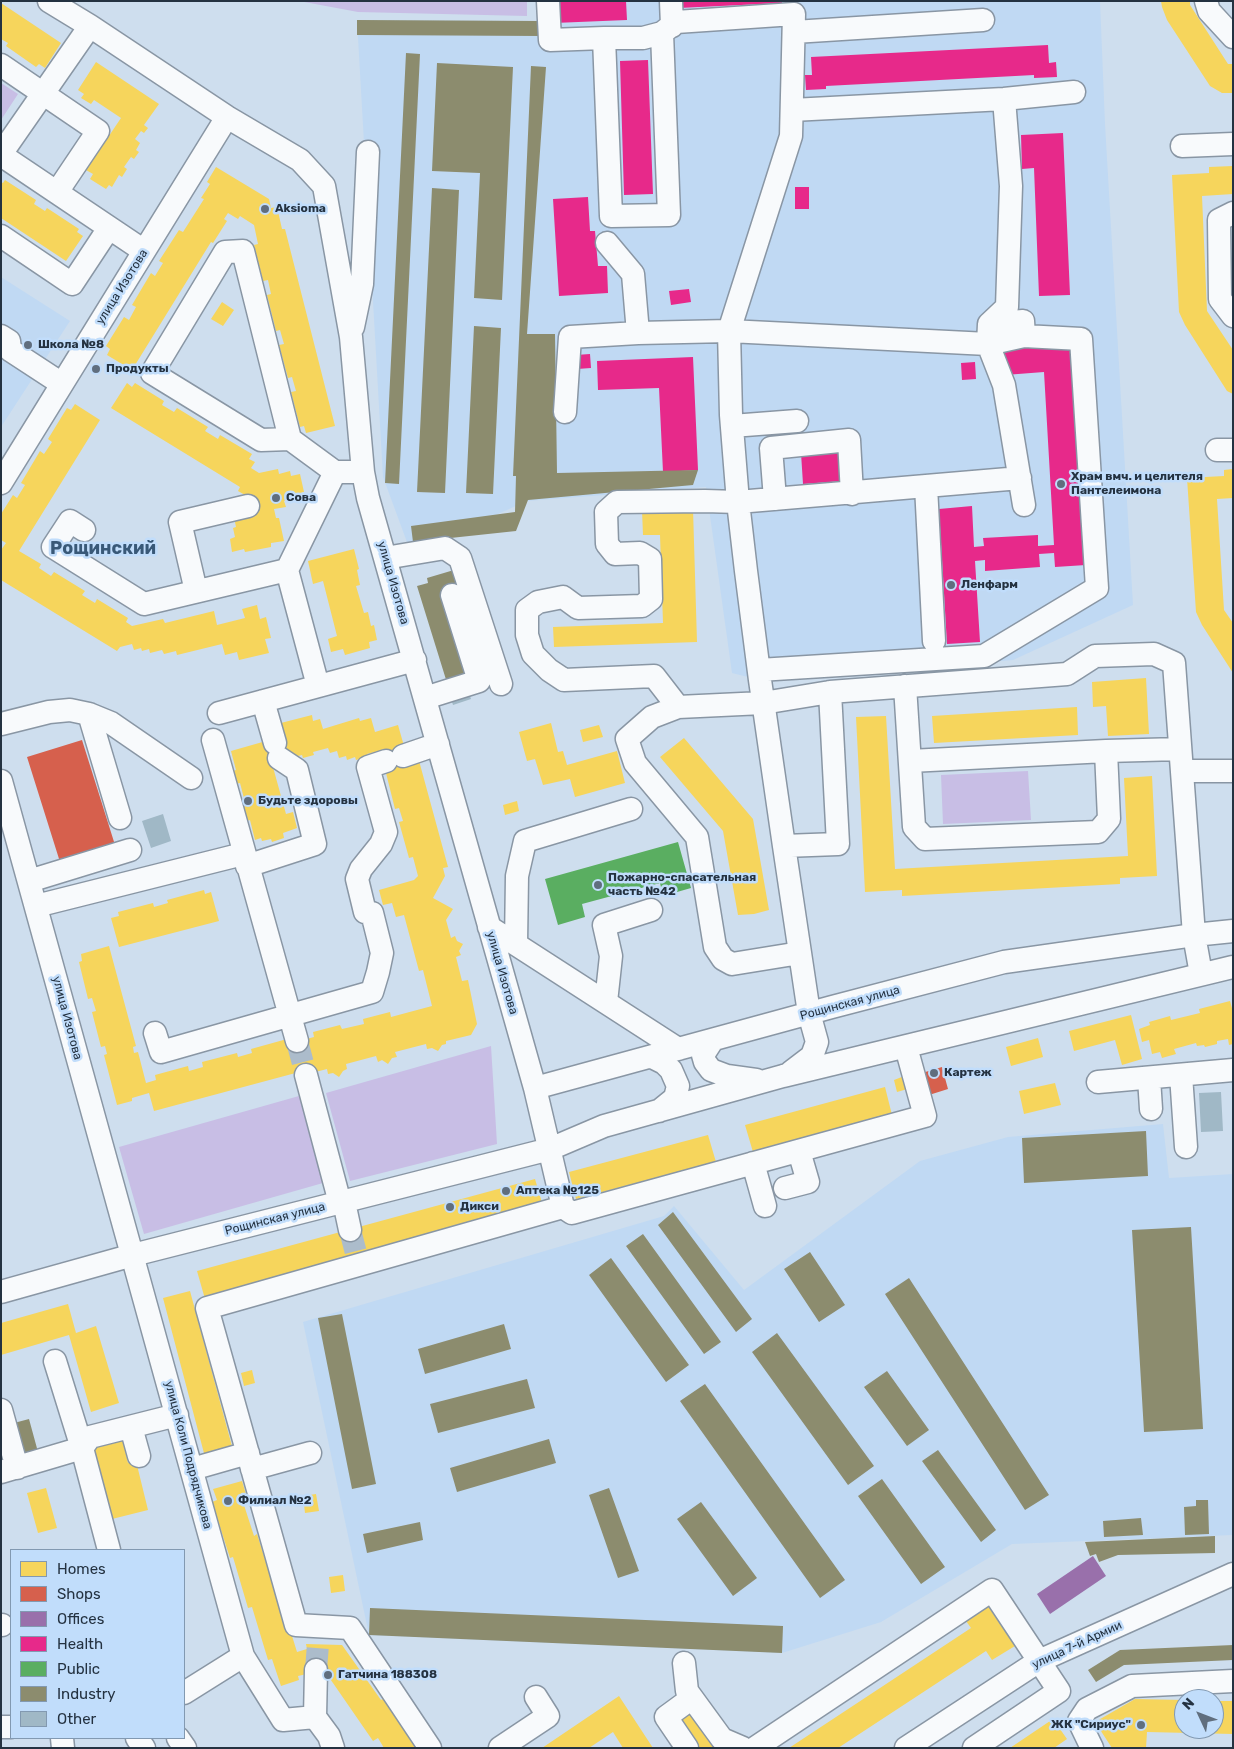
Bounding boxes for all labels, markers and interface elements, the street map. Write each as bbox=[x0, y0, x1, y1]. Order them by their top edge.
place label: Aksioma bbox=[275, 202, 326, 216]
marker: Aksioma bbox=[259, 203, 271, 215]
street label: улица Изотова bbox=[93, 247, 151, 327]
place label: Школа №8 bbox=[38, 338, 104, 352]
marker: Школа №8 bbox=[22, 339, 34, 351]
place label: Продукты bbox=[106, 362, 169, 376]
marker: Продукты bbox=[90, 363, 102, 375]
place label: Храм вмч. и целителя Пантелеимона bbox=[1071, 470, 1203, 498]
marker: Храм вмч. и целителя Пантелеимона bbox=[1055, 478, 1067, 490]
place label: Сова bbox=[286, 491, 316, 505]
marker: Сова bbox=[270, 492, 282, 504]
district label: Рощинский bbox=[50, 538, 156, 560]
street label: улица Изотова bbox=[374, 540, 412, 626]
place label: Ленфарм bbox=[961, 578, 1018, 592]
marker: Ленфарм bbox=[945, 579, 957, 591]
place label: Будьте здоровы bbox=[258, 794, 358, 808]
marker: Будьте здоровы bbox=[242, 795, 254, 807]
place label: Пожарно-спасательная часть №42 bbox=[608, 871, 756, 899]
marker: Пожарно-спасательная часть №42 bbox=[592, 879, 604, 891]
street label: улица Изотова bbox=[483, 930, 521, 1016]
street label: улица Изотова bbox=[49, 975, 85, 1061]
street label: Рощинская улица bbox=[799, 983, 901, 1023]
place label: Картеж bbox=[944, 1066, 992, 1080]
marker: Картеж bbox=[928, 1067, 940, 1079]
place label: Аптека №125 bbox=[516, 1184, 599, 1198]
marker: Аптека №125 bbox=[500, 1185, 512, 1197]
street label: Рощинская улица bbox=[223, 1200, 327, 1238]
place label: Дикси bbox=[460, 1200, 499, 1214]
marker: Дикси bbox=[444, 1201, 456, 1213]
street label: улица Коли Подрядчикова bbox=[161, 1379, 215, 1531]
place label: Филиал №2 bbox=[238, 1494, 312, 1508]
marker: Филиал №2 bbox=[222, 1495, 234, 1507]
legend bbox=[10, 1549, 185, 1739]
text: Homes bbox=[57, 1560, 106, 1578]
text: Shops bbox=[57, 1585, 101, 1603]
text: Offices bbox=[57, 1610, 104, 1628]
street label: улица 7-й Армии bbox=[1030, 1618, 1124, 1672]
text: Health bbox=[57, 1635, 103, 1653]
text: Public bbox=[57, 1660, 100, 1678]
place label: Гатчина 188308 bbox=[338, 1668, 437, 1682]
marker: Гатчина 188308 bbox=[322, 1669, 334, 1681]
text: Industry bbox=[57, 1685, 116, 1703]
north arrow bbox=[1174, 1689, 1224, 1739]
text: N bbox=[1179, 1695, 1198, 1714]
text: Other bbox=[57, 1710, 96, 1728]
place label: ЖК "Сириус" bbox=[1051, 1718, 1131, 1732]
marker: ЖК "Сириус" bbox=[1135, 1719, 1147, 1731]

